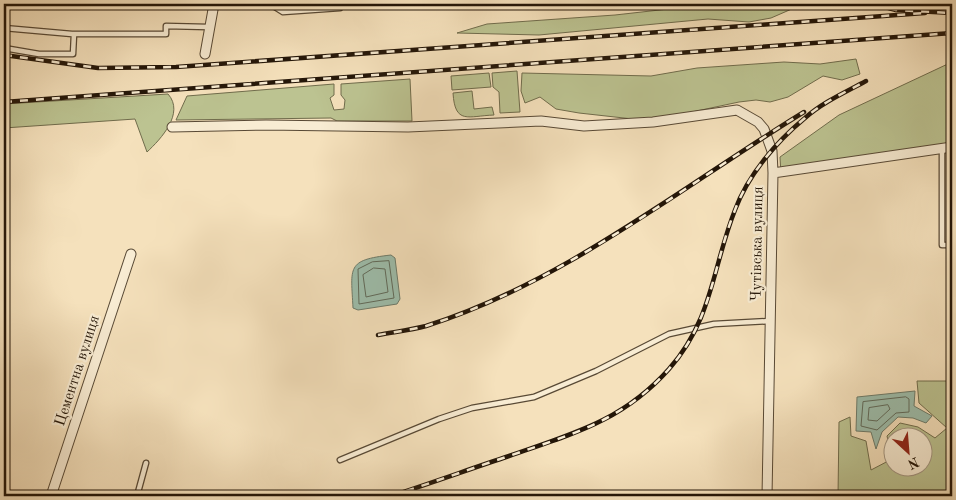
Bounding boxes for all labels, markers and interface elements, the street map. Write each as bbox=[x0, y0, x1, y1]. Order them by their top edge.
street label: Чутівська вулиця bbox=[749, 186, 767, 302]
street label: Цементна вулиця bbox=[53, 314, 103, 428]
north arrow bbox=[884, 428, 934, 478]
text: N bbox=[905, 454, 921, 472]

